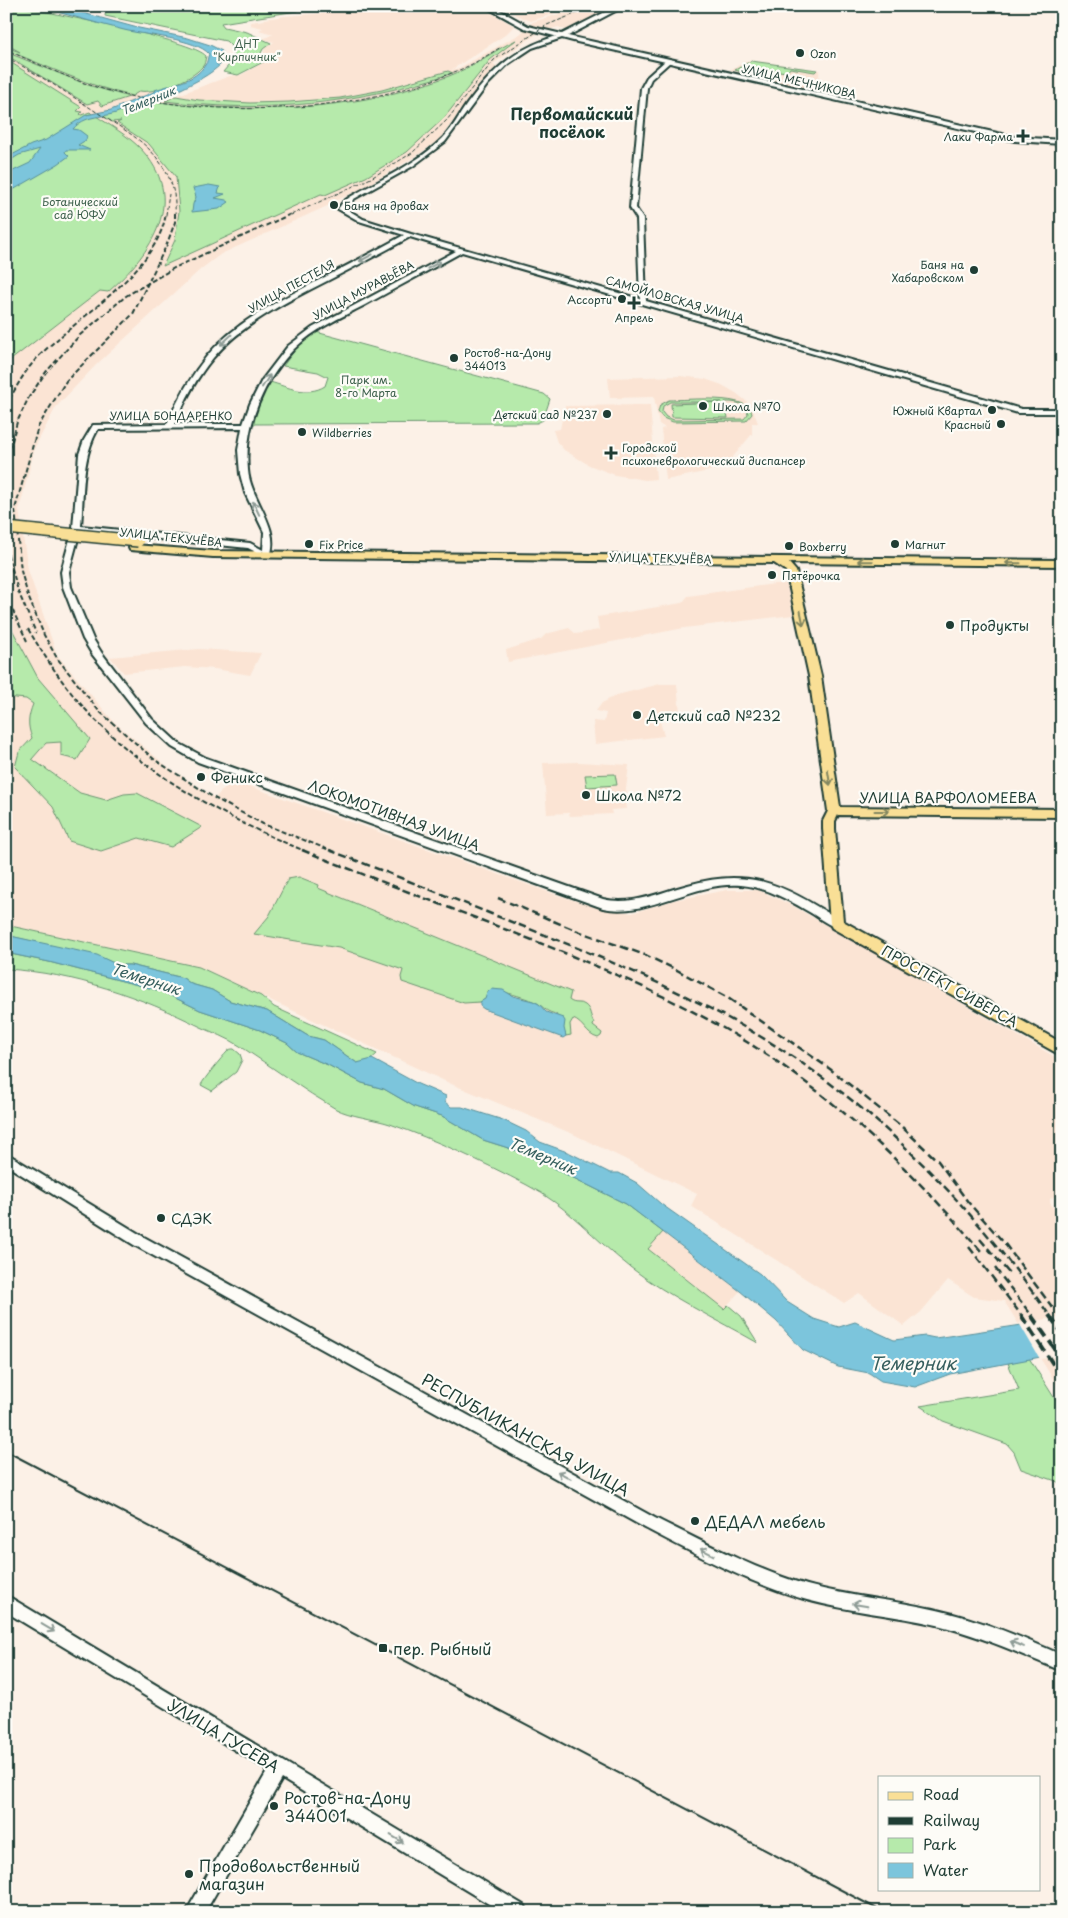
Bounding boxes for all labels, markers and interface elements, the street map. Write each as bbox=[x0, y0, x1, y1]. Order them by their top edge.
park label: ДНТ "Кирпичник" bbox=[213, 35, 281, 65]
place label: Ozon bbox=[810, 45, 836, 62]
marker: Ozon bbox=[794, 47, 806, 59]
street label: УЛИЦА МЕЧНИКОВА bbox=[740, 60, 858, 102]
water label: Темерник bbox=[118, 81, 179, 119]
district label: Первомайский посёлок bbox=[510, 101, 634, 143]
place label: Лаки Фарма bbox=[944, 128, 1013, 145]
marker: Лаки Фарма bbox=[1017, 130, 1029, 142]
park label: Ботанический сад ЮФУ bbox=[42, 193, 118, 223]
place label: Баня на дровах bbox=[344, 197, 429, 214]
marker: Баня на дровах bbox=[328, 199, 340, 211]
one-way arrow bbox=[359, 253, 374, 263]
street label: УЛИЦА ПЕСТЕЛЯ bbox=[245, 255, 337, 317]
street label: УЛИЦА МУРАВЬЁВА bbox=[309, 256, 417, 324]
place label: Баня на Хабаровском bbox=[892, 256, 964, 286]
one-way arrow bbox=[426, 260, 441, 269]
marker: Баня на Хабаровском bbox=[968, 264, 980, 276]
street label: САМОЙЛОВСКАЯ УЛИЦА bbox=[604, 271, 747, 327]
place label: Ассорти bbox=[567, 291, 612, 308]
marker: Ассорти bbox=[616, 293, 628, 305]
marker: Апрель bbox=[628, 297, 640, 309]
place label: Апрель bbox=[615, 309, 654, 326]
one-way arrow bbox=[220, 334, 233, 346]
place label: Ростов-на-Дону 344013 bbox=[464, 344, 551, 374]
marker: Ростов-на-Дону 344013 bbox=[448, 352, 460, 364]
park label: Парк им. 8-го Марта bbox=[335, 371, 397, 401]
one-way arrow bbox=[262, 375, 272, 389]
place label: Школа №70 bbox=[713, 398, 781, 415]
marker: Школа №70 bbox=[697, 400, 709, 412]
place label: Южный Квартал bbox=[893, 402, 982, 419]
marker: Южный Квартал bbox=[986, 404, 998, 416]
place label: Детский сад №237 bbox=[493, 406, 597, 423]
street label: УЛИЦА БОНДАРЕНКО bbox=[110, 407, 232, 424]
marker: Детский сад №237 bbox=[601, 408, 613, 420]
place label: Красный bbox=[944, 416, 991, 433]
marker: Красный bbox=[995, 418, 1007, 430]
place label: Wildberries bbox=[312, 424, 372, 441]
marker: Wildberries bbox=[296, 426, 308, 438]
place label: Городской психоневрологический диспансер bbox=[622, 439, 805, 469]
marker: Городской психоневрологический диспансер bbox=[604, 446, 618, 460]
one-way arrow bbox=[250, 501, 260, 516]
street label: УЛИЦА ТЕКУЧЁВА bbox=[119, 523, 223, 551]
place label: Fix Price bbox=[319, 536, 364, 553]
place label: Магнит bbox=[905, 536, 946, 553]
marker: Fix Price bbox=[303, 538, 315, 550]
place label: Boxberry bbox=[799, 538, 846, 555]
marker: Магнит bbox=[889, 538, 901, 550]
marker: Boxberry bbox=[783, 540, 795, 552]
street label: УЛИЦА ТЕКУЧЁВА bbox=[608, 549, 712, 567]
one-way arrow bbox=[857, 556, 873, 565]
one-way arrow bbox=[1005, 558, 1022, 568]
place label: Пятёрочка bbox=[782, 567, 840, 584]
marker: Пятёрочка bbox=[766, 569, 778, 581]
one-way arrow bbox=[798, 610, 808, 626]
place label: Продукты bbox=[960, 615, 1029, 636]
marker: Продукты bbox=[944, 619, 956, 631]
place label: Детский сад №232 bbox=[646, 705, 781, 726]
marker: Детский сад №232 bbox=[631, 709, 643, 721]
place label: Феникс bbox=[211, 767, 263, 788]
one-way arrow bbox=[824, 770, 834, 786]
marker: Феникс bbox=[195, 771, 207, 783]
street label: ЛОКОМОТИВНАЯ УЛИЦА bbox=[305, 774, 483, 856]
place label: Школа №72 bbox=[596, 785, 682, 806]
street label: УЛИЦА ВАРФОЛОМЕЕВА bbox=[859, 787, 1037, 808]
marker: Школа №72 bbox=[580, 789, 592, 801]
one-way arrow bbox=[874, 806, 890, 816]
street label: ПРОСПЕКТ СИВЕРСА bbox=[878, 940, 1022, 1032]
water label: Темерник bbox=[108, 956, 185, 1000]
water label: Темерник bbox=[506, 1130, 581, 1180]
place label: СДЭК bbox=[171, 1208, 212, 1229]
marker: СДЭК bbox=[155, 1212, 167, 1224]
water label: Темерник bbox=[870, 1349, 957, 1376]
street label: РЕСПУБЛИКАНСКАЯ УЛИЦА bbox=[417, 1367, 635, 1501]
one-way arrow bbox=[557, 1469, 572, 1479]
place label: ДЕДАЛ мебель bbox=[704, 1509, 826, 1533]
marker: ДЕДАЛ мебель bbox=[689, 1515, 701, 1527]
one-way arrow bbox=[700, 1547, 715, 1556]
one-way arrow bbox=[852, 1599, 868, 1609]
one-way arrow bbox=[40, 1624, 54, 1634]
place label: пер. Рыбный bbox=[393, 1636, 492, 1660]
one-way arrow bbox=[1010, 1639, 1025, 1649]
marker: пер. Рыбный bbox=[377, 1642, 389, 1654]
street label: УЛИЦА ГУСЕВА bbox=[164, 1692, 285, 1778]
legend bbox=[878, 1776, 1040, 1890]
text: Road bbox=[923, 1782, 959, 1805]
place label: Ростов-на-Дону 344001 bbox=[284, 1785, 411, 1827]
marker: Ростов-на-Дону 344001 bbox=[268, 1800, 280, 1812]
text: Railway bbox=[923, 1808, 980, 1831]
text: Park bbox=[923, 1832, 957, 1855]
one-way arrow bbox=[389, 1834, 403, 1844]
place label: Продовольственный магазин bbox=[199, 1853, 360, 1895]
text: Water bbox=[923, 1858, 968, 1881]
marker: Продовольственный магазин bbox=[183, 1868, 195, 1880]

